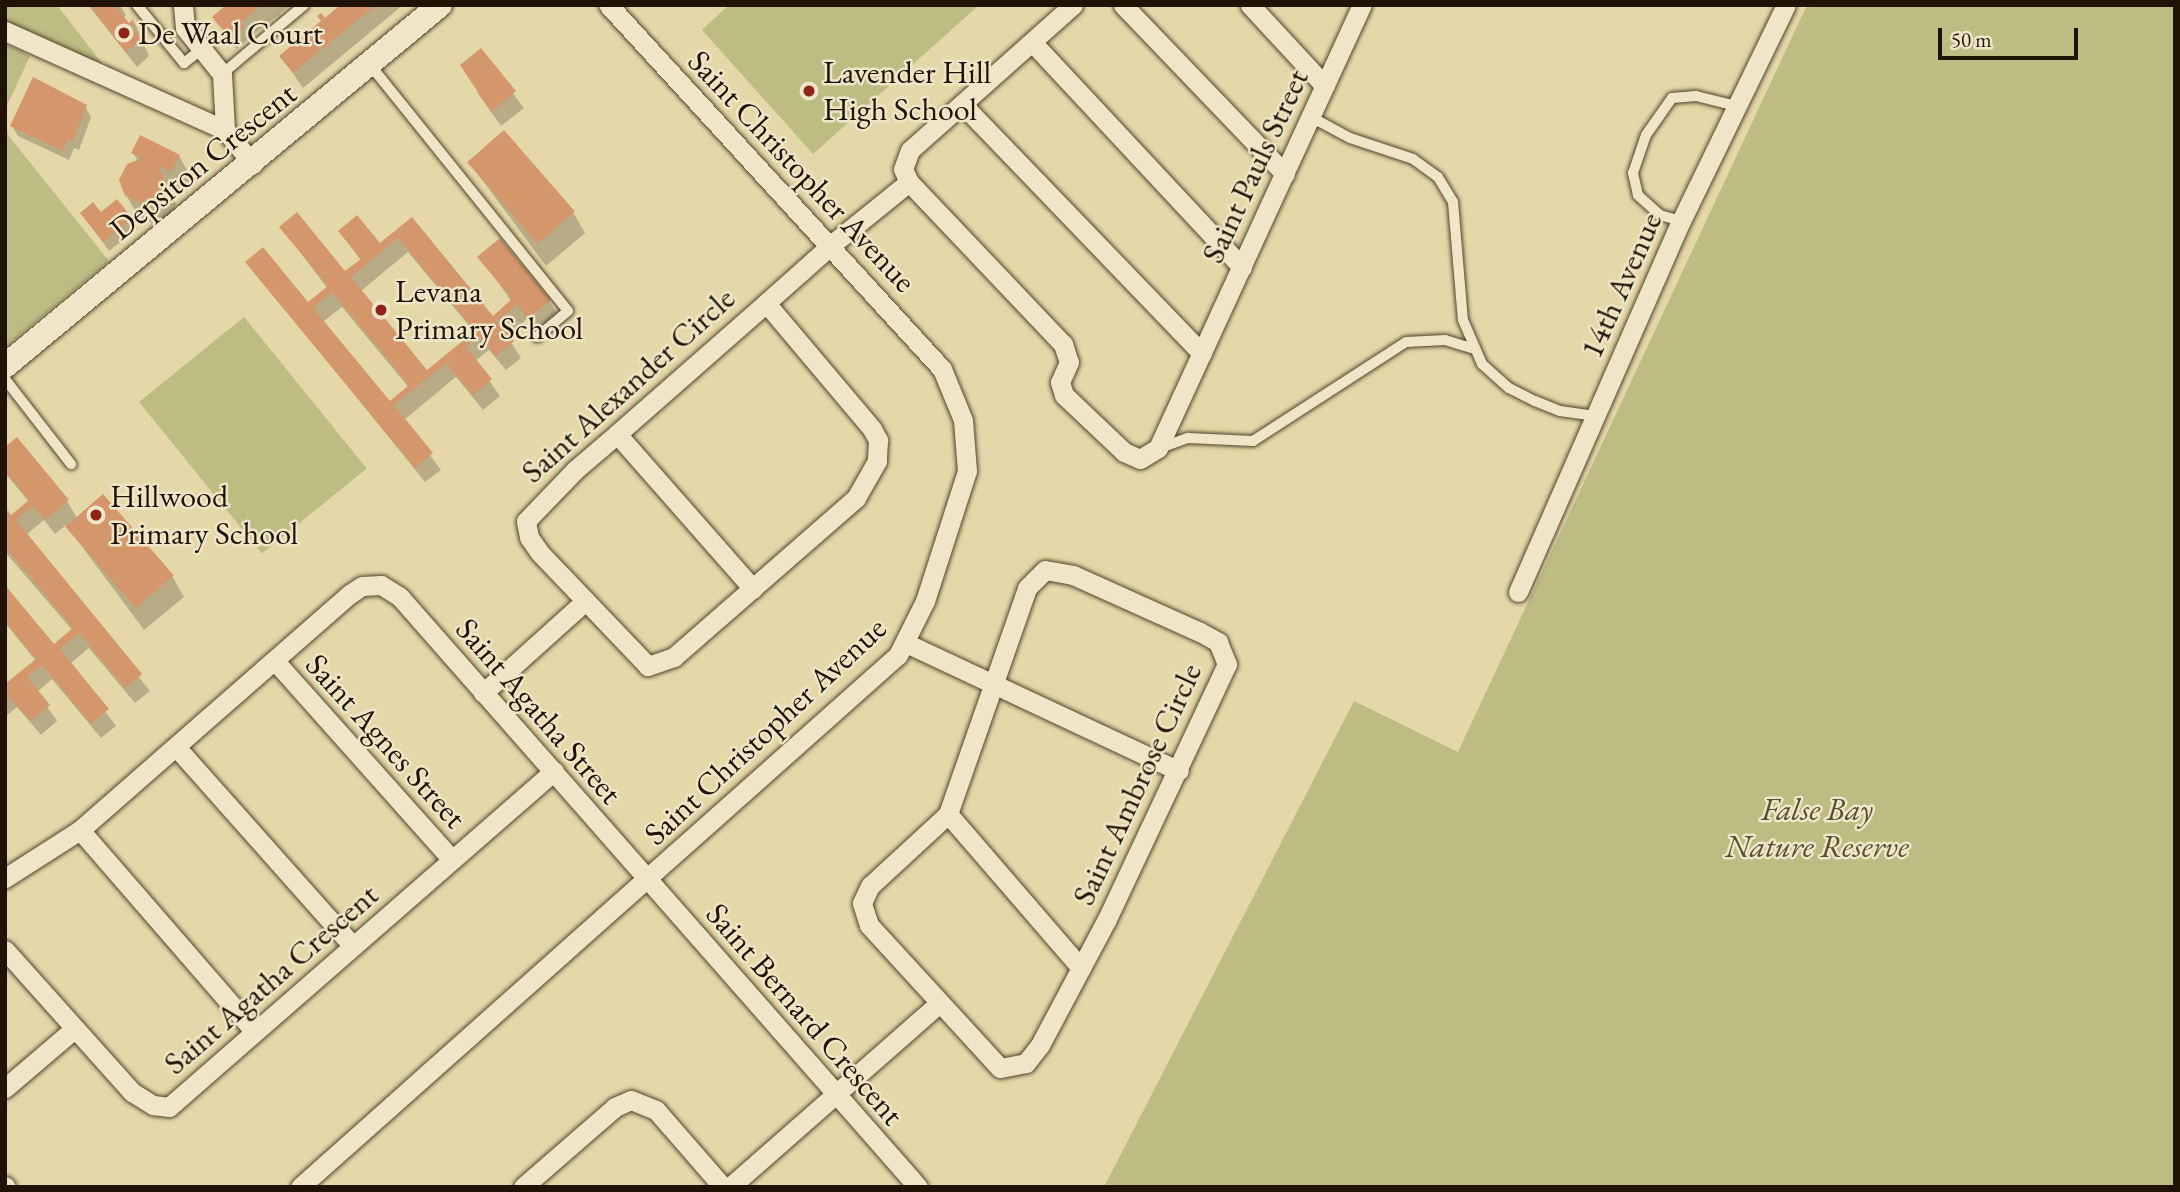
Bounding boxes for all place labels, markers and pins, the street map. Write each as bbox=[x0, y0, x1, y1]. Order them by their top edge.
place label: De Waal Court bbox=[138, 14, 323, 52]
marker: De Waal Court bbox=[116, 25, 132, 41]
place label: Lavender Hill High School bbox=[823, 54, 991, 129]
marker: Lavender Hill High School bbox=[801, 83, 817, 99]
place label: Levana Primary School bbox=[395, 273, 583, 348]
marker: Levana Primary School bbox=[373, 302, 389, 318]
place label: Hillwood Primary School bbox=[110, 478, 298, 553]
marker: Hillwood Primary School bbox=[88, 507, 104, 523]

